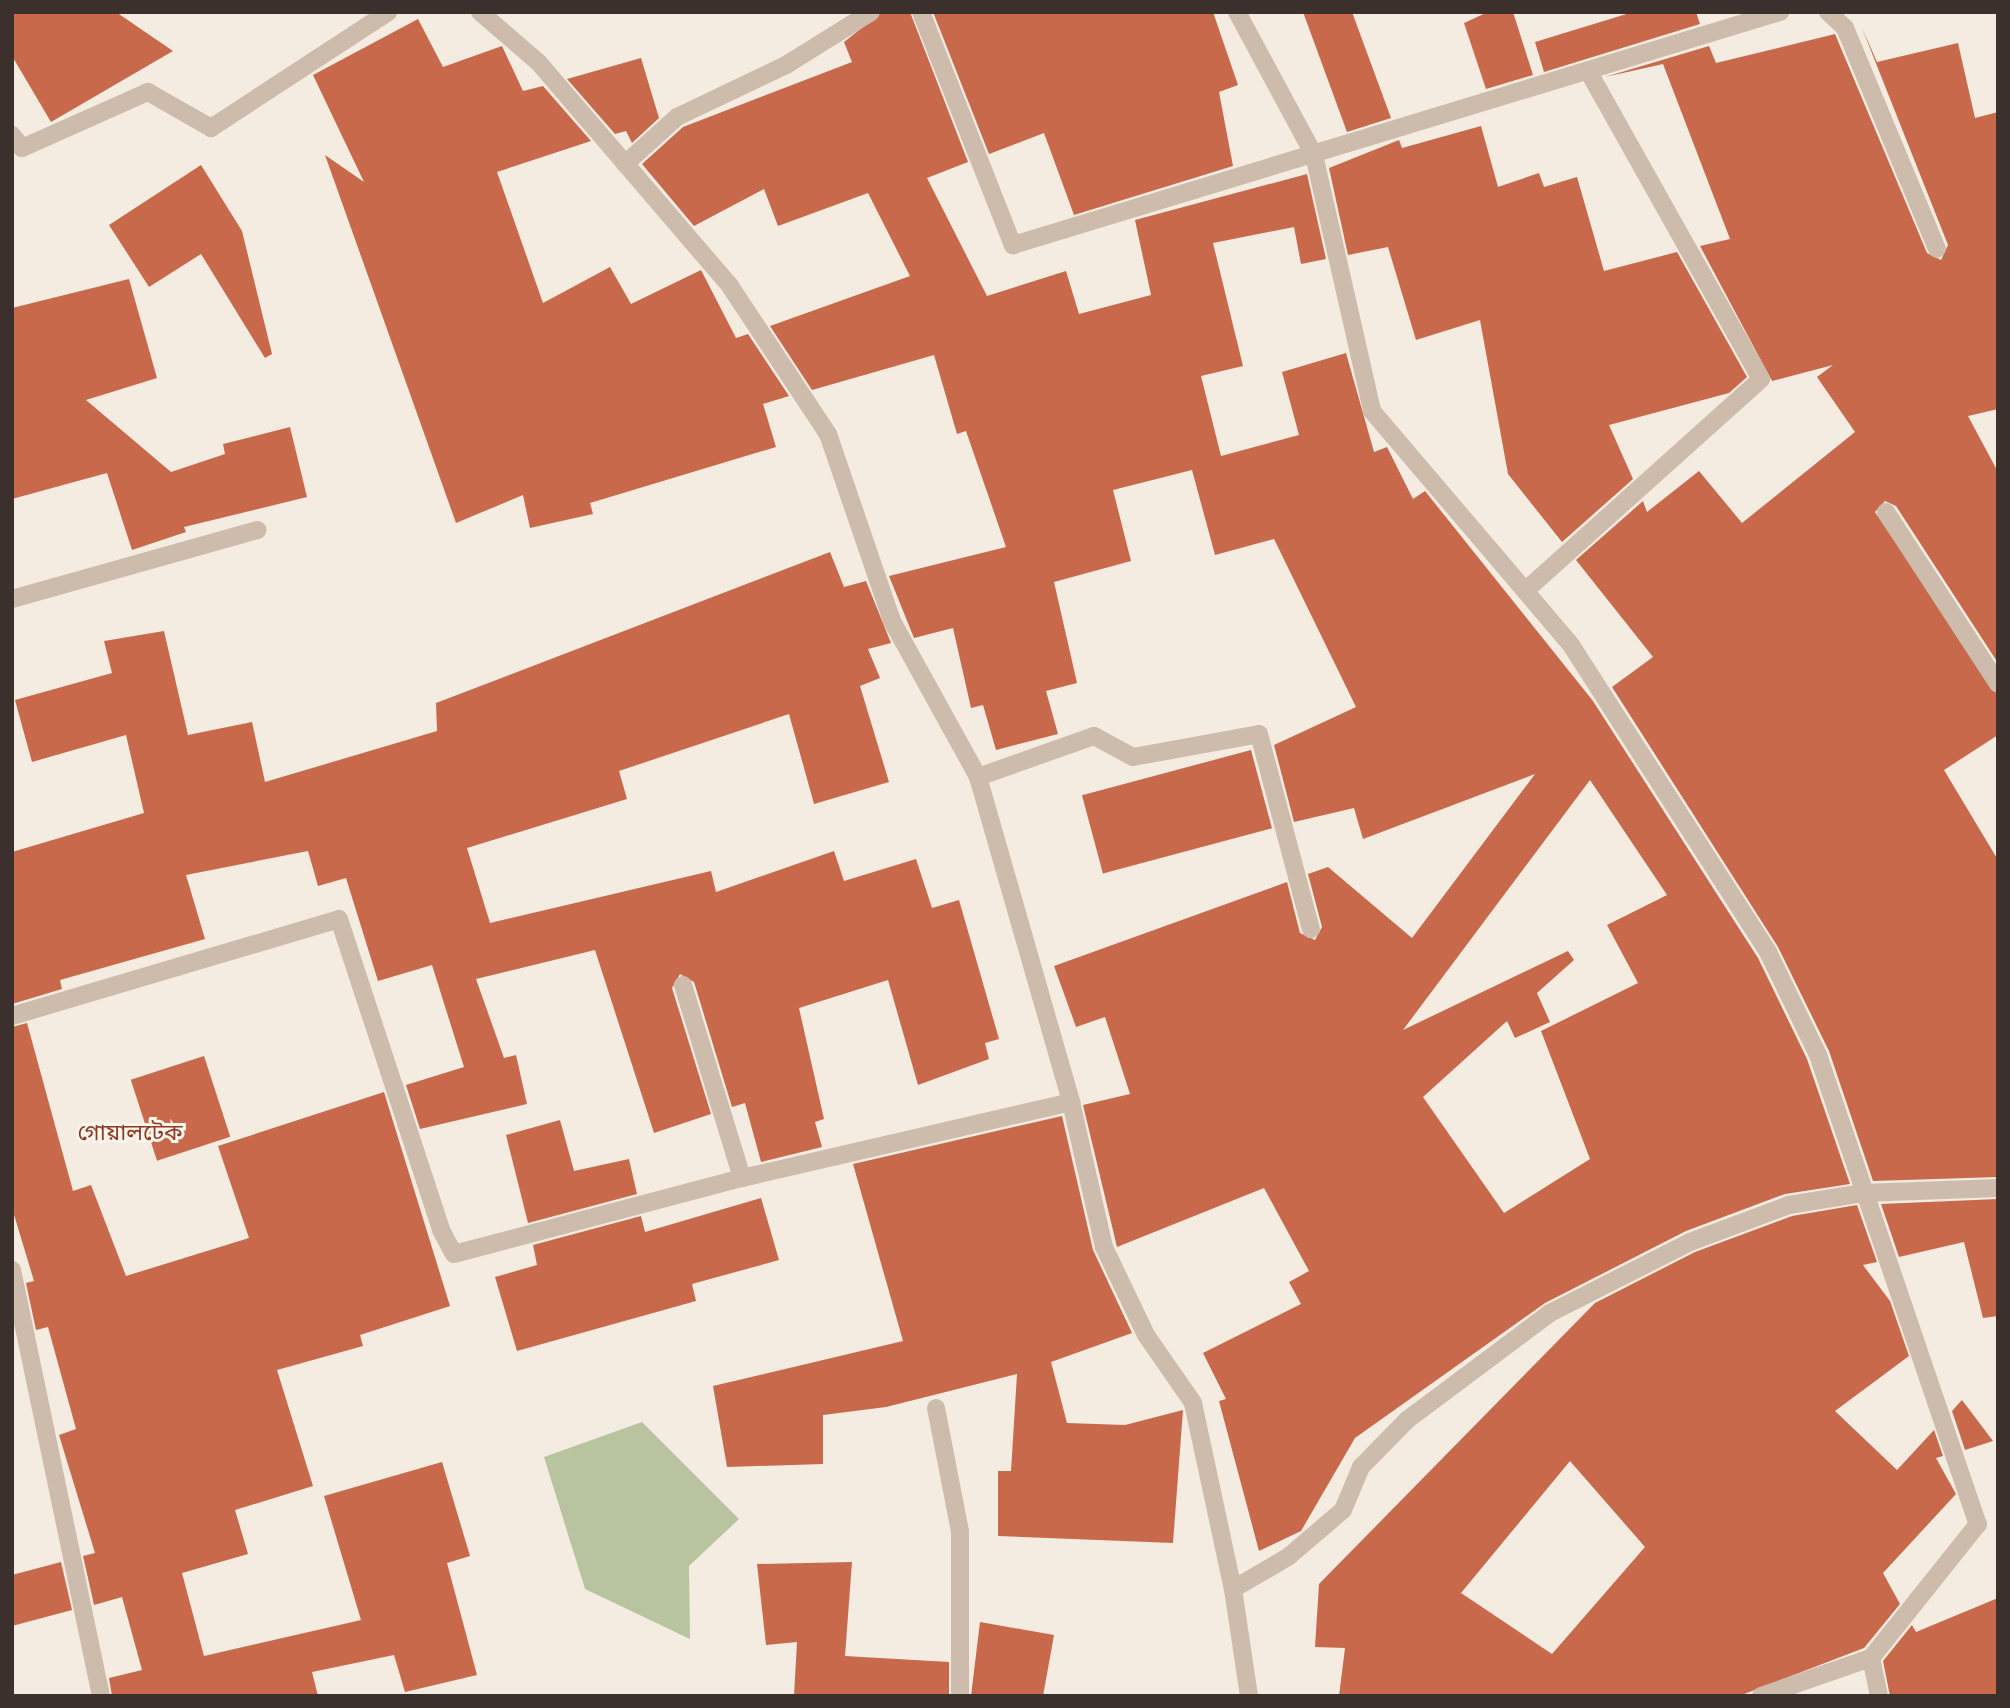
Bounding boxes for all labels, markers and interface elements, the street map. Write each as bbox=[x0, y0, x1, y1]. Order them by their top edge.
district label: গোয়ালটেক bbox=[77, 1119, 183, 1147]

